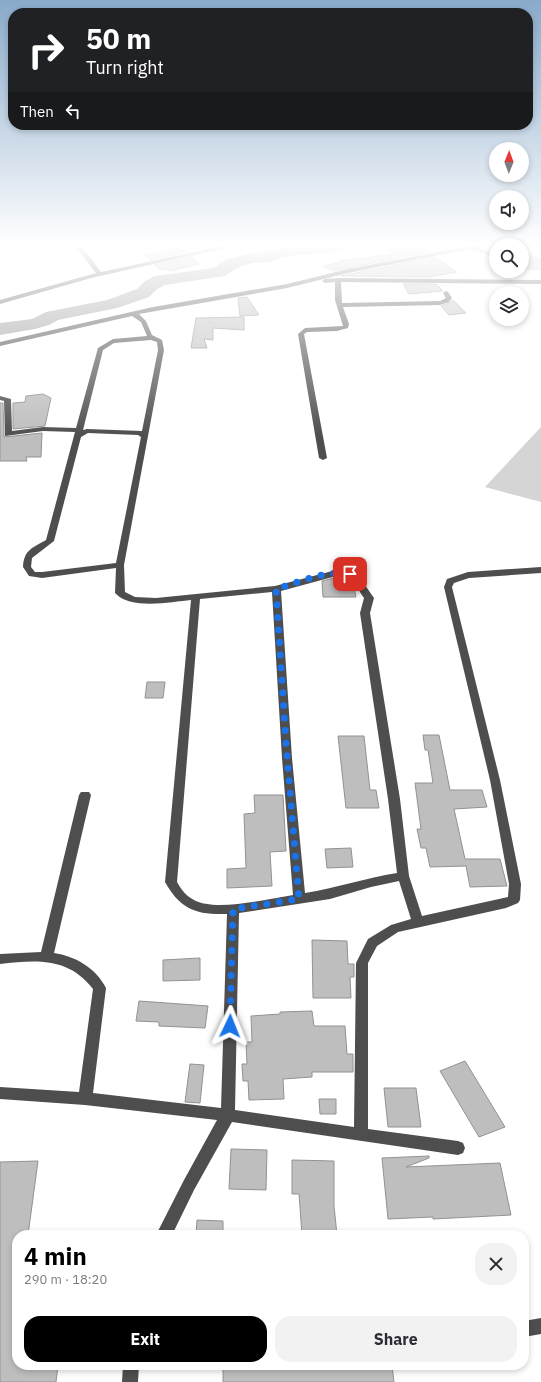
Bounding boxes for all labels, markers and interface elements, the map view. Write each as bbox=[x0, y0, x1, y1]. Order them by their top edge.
text: 50 m bbox=[86, 20, 151, 57]
icon: right bbox=[20, 24, 72, 76]
text: Turn right bbox=[86, 56, 164, 79]
icon: left bbox=[62, 100, 84, 122]
text: Then bbox=[20, 102, 54, 121]
north arrow bbox=[489, 142, 529, 182]
map controls bbox=[489, 142, 529, 326]
button: sound bbox=[489, 190, 529, 230]
button: search bbox=[489, 238, 529, 278]
button: layers bbox=[489, 286, 529, 326]
pin bbox=[333, 557, 367, 591]
icon: arrive bbox=[339, 563, 361, 585]
position arrow bbox=[209, 1005, 251, 1047]
text: 4 min bbox=[24, 1240, 87, 1272]
button: close bbox=[475, 1243, 517, 1285]
text: 290 m · 18:20 bbox=[24, 1271, 107, 1288]
button: Exit bbox=[24, 1316, 267, 1362]
button: Share bbox=[275, 1316, 517, 1362]

